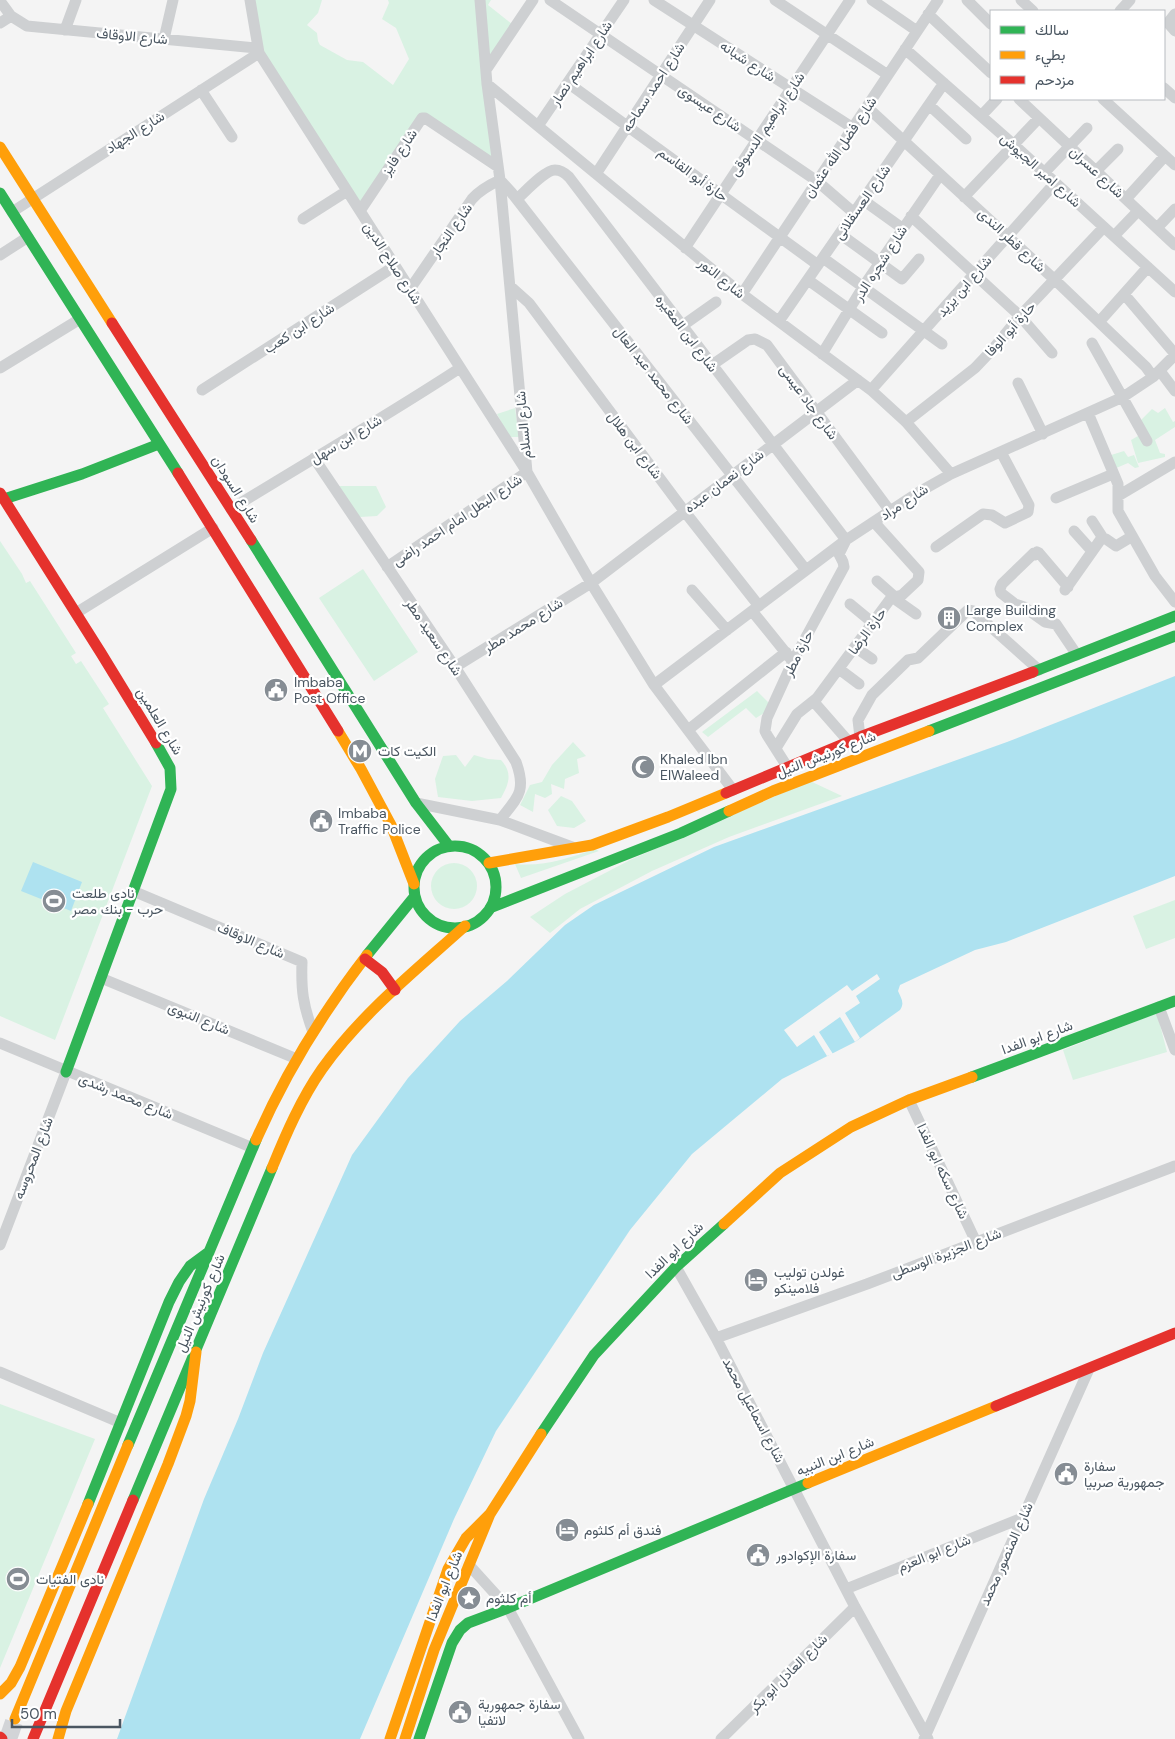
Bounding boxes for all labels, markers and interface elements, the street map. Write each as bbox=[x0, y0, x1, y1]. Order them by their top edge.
legend bbox=[990, 10, 1165, 100]
street label: شارع ابراهيم نصار bbox=[545, 17, 618, 111]
text: سالك bbox=[1035, 20, 1069, 40]
street label: شارع الاوقاف bbox=[95, 24, 168, 50]
street label: شارع شبانه bbox=[716, 36, 779, 87]
street label: شارع احمد سماحه bbox=[617, 39, 690, 136]
text: بطيء bbox=[1035, 45, 1065, 68]
street label: شارع ابراهيم الدسوقى bbox=[725, 68, 810, 181]
text: مزدحم bbox=[1035, 70, 1074, 90]
street label: شارع عيسوى bbox=[674, 80, 745, 137]
street label: شارع فضل الله عثمان bbox=[799, 93, 882, 202]
street label: شارع الجهاد bbox=[102, 107, 169, 159]
street label: شارع فايز bbox=[376, 125, 423, 181]
street label: شارع امير الجيوش bbox=[995, 129, 1085, 213]
street label: شارع عسران bbox=[1065, 142, 1128, 203]
street label: حارة أبو القاسم bbox=[654, 143, 732, 205]
street label: شارع العسقلانى bbox=[830, 161, 896, 244]
street label: شارع النجار bbox=[425, 199, 478, 262]
street label: شارع قطر الندى bbox=[973, 204, 1050, 277]
street label: شارع صلاح الدين bbox=[358, 218, 426, 309]
street label: شارع شجره الدر bbox=[848, 222, 913, 306]
street label: شارع ابن يزيد bbox=[933, 252, 997, 322]
street label: شارع النور bbox=[693, 253, 749, 304]
street label: شارع ابن المغيره bbox=[650, 291, 722, 377]
street label: حارة أبو الوفا bbox=[981, 298, 1039, 360]
street label: شارع ابن كعب bbox=[260, 299, 339, 359]
street label: شارع محمد عبد العال bbox=[609, 322, 698, 429]
street label: شارع جاد عيسى bbox=[774, 361, 842, 444]
street label: شارع السلام bbox=[511, 390, 537, 460]
street label: شارع ابن هلال bbox=[602, 408, 666, 484]
street label: شارع ابن سهل bbox=[307, 411, 386, 469]
street label: شارع نعمان عبده bbox=[681, 445, 769, 518]
street label: شارع السودان bbox=[206, 452, 264, 527]
street label: شارع البطل امام احمد راضى bbox=[389, 470, 526, 572]
street label: شارع مراد bbox=[877, 480, 933, 526]
street label: شارع محمد مطر bbox=[479, 593, 567, 659]
street label: شارع سعيد مطر bbox=[399, 594, 466, 680]
place label: Large Building Complex bbox=[966, 601, 1056, 635]
street label: حارة الرضا bbox=[844, 604, 890, 658]
building icon: Large Building Complex bbox=[936, 605, 962, 631]
street label: حارة مطر bbox=[778, 627, 817, 680]
place label: Imbaba Post Office bbox=[294, 673, 365, 707]
public building icon: Imbaba Post Office bbox=[263, 677, 289, 703]
street label: شارع العلمين bbox=[131, 684, 187, 759]
street label: شارع كورنيش النيل bbox=[774, 727, 879, 783]
metro station icon: الکيت کات bbox=[347, 738, 373, 764]
place label: الکيت کات bbox=[378, 742, 436, 760]
place label: Khaled Ibn ElWaleed bbox=[660, 750, 728, 784]
mosque icon: Khaled Ibn ElWaleed bbox=[630, 754, 656, 780]
place label: Imbaba Traffic Police bbox=[338, 804, 421, 838]
public building icon: Imbaba Traffic Police bbox=[308, 808, 334, 834]
place label: نادى طلعت حرب - بنك مصر bbox=[71, 884, 163, 918]
sports icon: نادى طلعت حرب - بنك مصر bbox=[41, 888, 67, 914]
street label: شارع الاوقاف bbox=[214, 918, 287, 964]
street label: شارع النبوى bbox=[165, 998, 232, 1040]
street label: شارع ابو الفدا bbox=[999, 1016, 1076, 1060]
street label: شارع محمد رشدى bbox=[75, 1069, 176, 1125]
street label: شارع المحروسه bbox=[9, 1114, 59, 1202]
street label: شارع سكه ابو الفدا bbox=[911, 1120, 973, 1222]
street label: شارع ابو الفدا bbox=[641, 1218, 708, 1284]
street label: شارع الجزيرة الوسطى bbox=[888, 1224, 1004, 1284]
street label: شارع كورنيش النيل bbox=[171, 1251, 231, 1356]
place label: غولدن توليب فلامينكو bbox=[774, 1263, 845, 1297]
hotel icon: غولدن توليب فلامينكو bbox=[743, 1267, 769, 1293]
street label: شارع اسماعيل محمد bbox=[717, 1354, 789, 1467]
street label: شارع ابن النبيه bbox=[793, 1432, 877, 1482]
place label: سفارة جمهورية صربيا bbox=[1084, 1457, 1164, 1491]
public building icon: سفارة جمهورية صربيا bbox=[1053, 1461, 1079, 1487]
street label: شارع المنصور محمد bbox=[975, 1500, 1039, 1609]
hotel icon: فندق أم كلثوم bbox=[554, 1517, 580, 1543]
place label: فندق أم كلثوم bbox=[584, 1521, 662, 1539]
street label: شارع ابو العزم bbox=[895, 1530, 974, 1578]
public building icon: سفارة الإكوادور bbox=[745, 1542, 771, 1568]
place label: سفارة الإكوادور bbox=[775, 1546, 856, 1565]
street label: شارع ابو الفدا bbox=[422, 1548, 468, 1624]
sports icon: نادى الفتيات bbox=[5, 1566, 31, 1592]
place label: نادى الفتيات bbox=[36, 1570, 104, 1588]
place icon: أم كلثوم bbox=[456, 1585, 482, 1611]
place label: أم كلثوم bbox=[486, 1589, 532, 1607]
street label: شارع العادل ابو بكر bbox=[744, 1630, 833, 1718]
place label: سفارة جمهورية لاتفيا bbox=[478, 1695, 561, 1729]
scale bar bbox=[12, 1696, 120, 1728]
public building icon: سفارة جمهورية لاتفيا bbox=[447, 1699, 473, 1725]
text: 50 m bbox=[20, 1704, 57, 1724]

